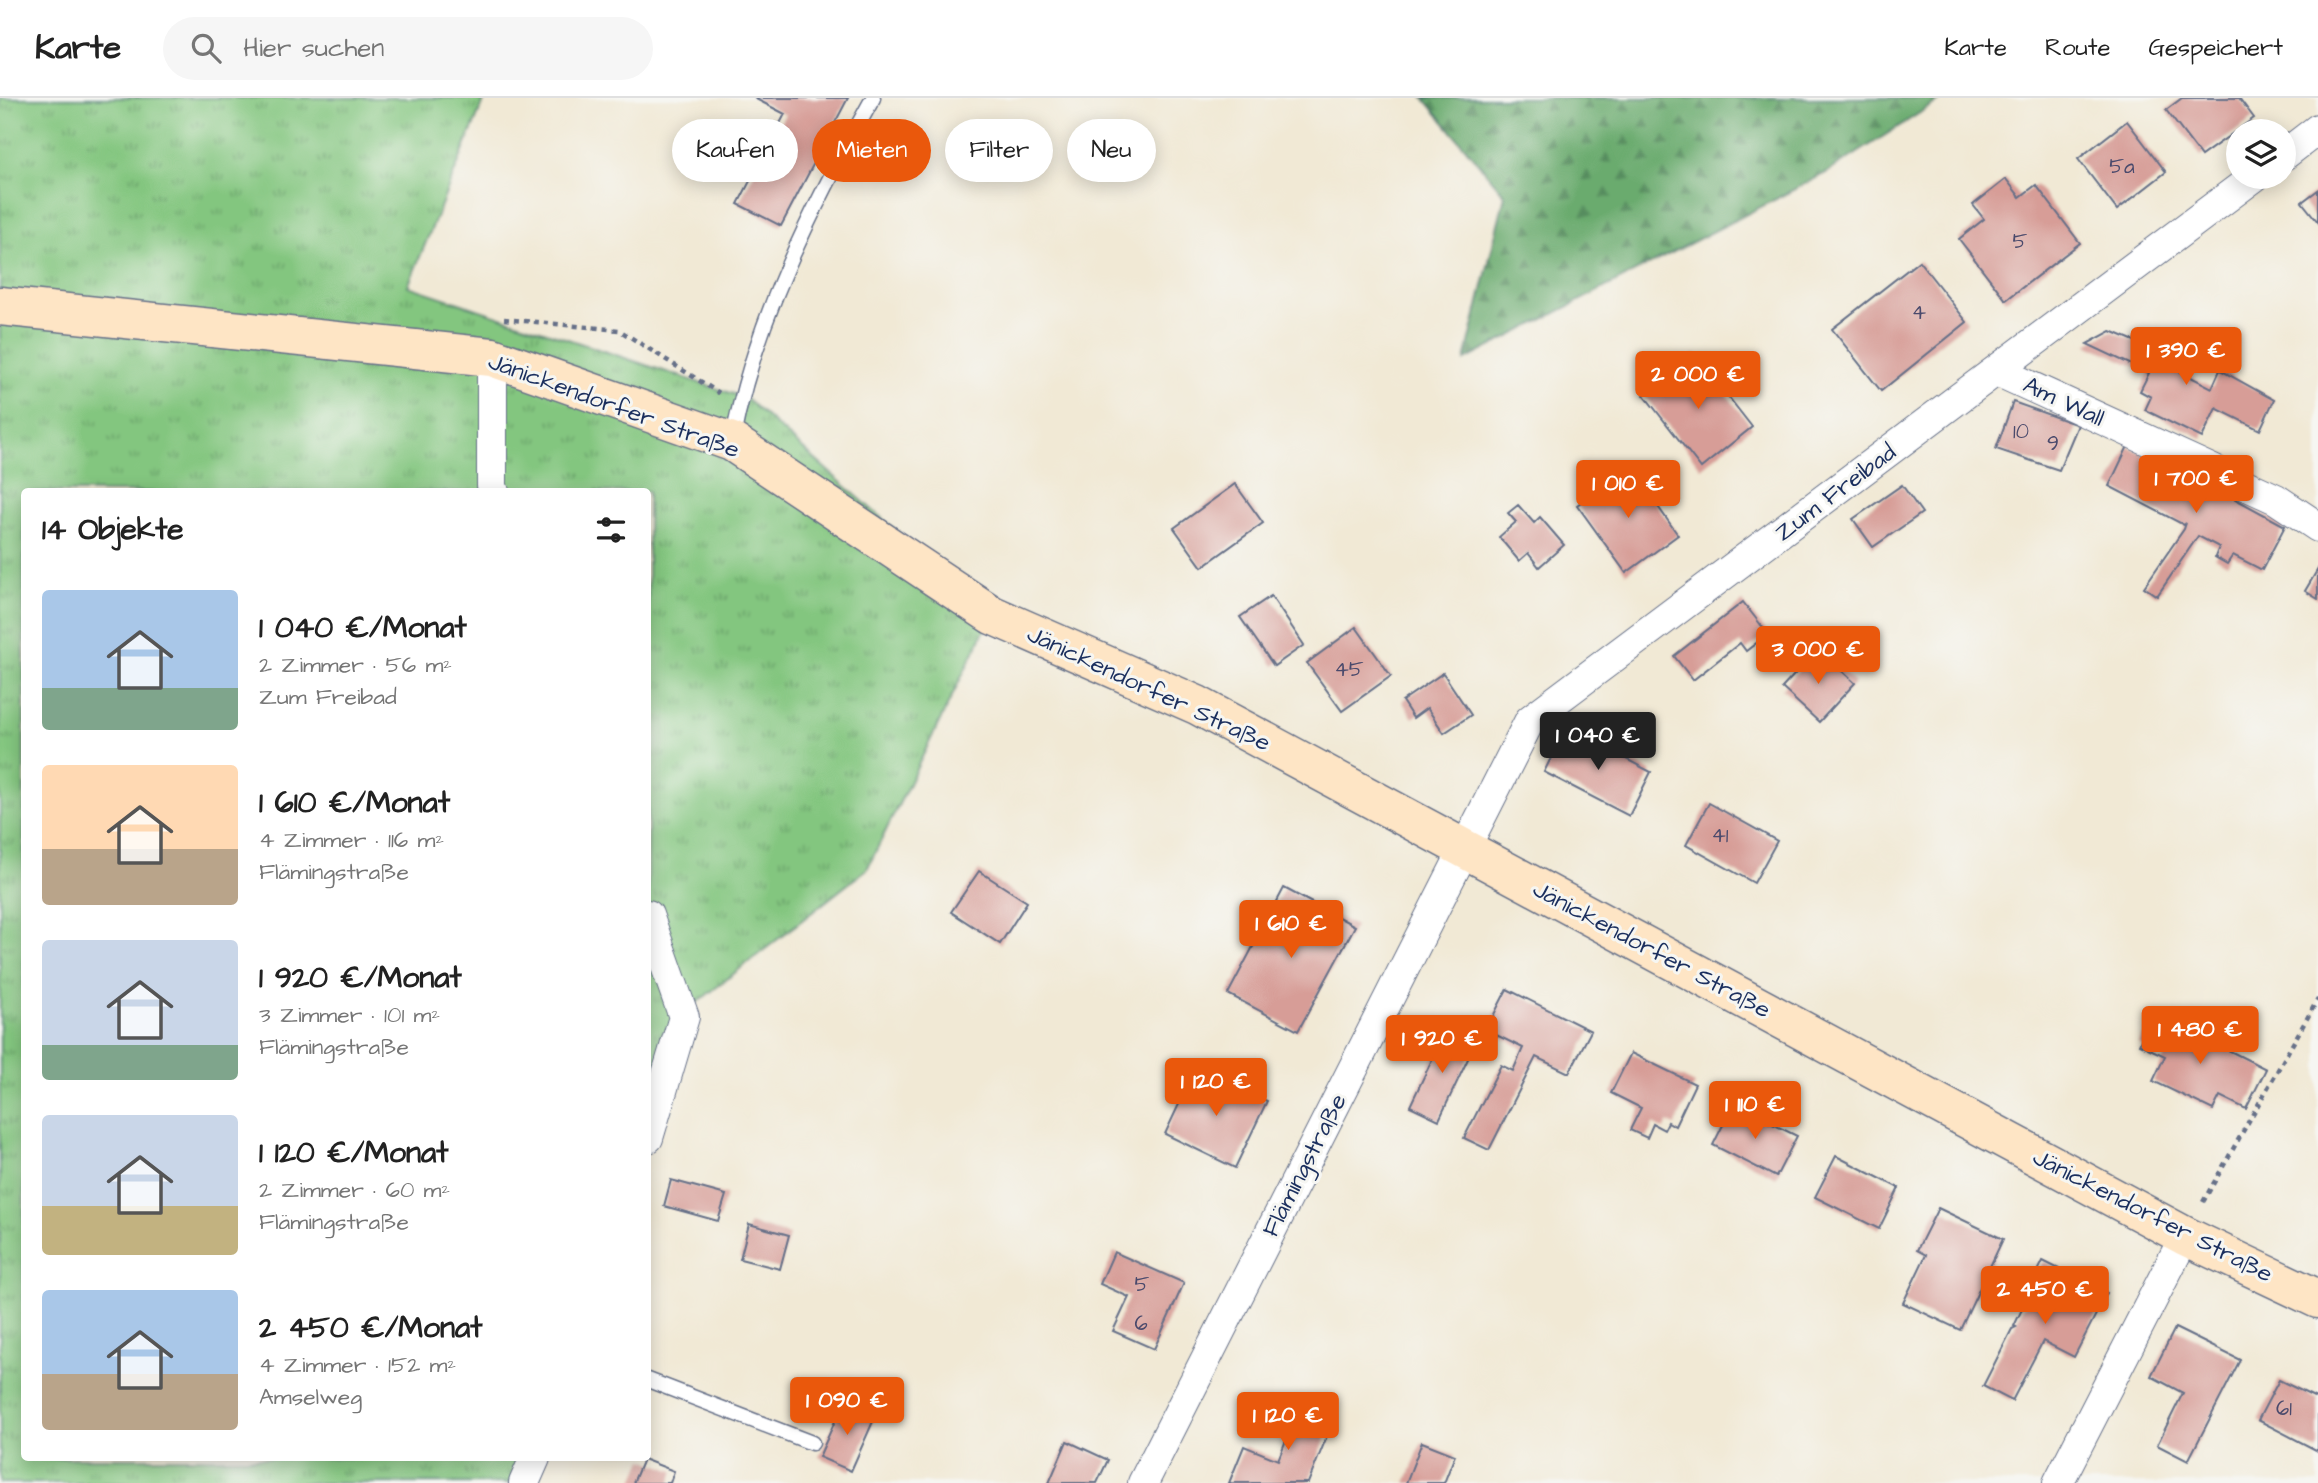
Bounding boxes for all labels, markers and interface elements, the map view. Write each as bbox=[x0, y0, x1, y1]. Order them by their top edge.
search box bbox=[163, 17, 653, 80]
text: Karte bbox=[35, 25, 121, 71]
icon: search bbox=[187, 29, 225, 67]
text: Hier suchen bbox=[243, 30, 384, 66]
text: Karte bbox=[1944, 31, 2007, 65]
text: Route bbox=[2045, 31, 2110, 65]
text: Gespeichert bbox=[2148, 31, 2283, 65]
chip: Kaufen bbox=[672, 119, 798, 182]
chip: Mieten bbox=[812, 119, 931, 182]
chip: Filter bbox=[945, 119, 1053, 182]
chip: Neu bbox=[1067, 119, 1156, 182]
map controls bbox=[2226, 119, 2296, 189]
button: layers bbox=[2226, 119, 2296, 189]
house number: 5a bbox=[2109, 152, 2135, 181]
house number: 5 bbox=[2013, 227, 2028, 256]
house number: 4 bbox=[1912, 298, 1926, 327]
pin: 1 390 € bbox=[2121, 328, 2251, 387]
text: 1 390 € bbox=[2147, 334, 2225, 366]
street label: Jänickendorfer Straße bbox=[483, 345, 744, 467]
pin: 2 000 € bbox=[1633, 352, 1763, 411]
text: 2 000 € bbox=[1651, 358, 1745, 390]
street label: Am Wall bbox=[2017, 368, 2110, 435]
house number: 10 bbox=[2013, 417, 2029, 446]
house number: 9 bbox=[2047, 429, 2059, 458]
street label: Zum Freibad bbox=[1768, 436, 1903, 550]
pin: 1 700 € bbox=[2131, 456, 2261, 515]
pin: 1 010 € bbox=[1563, 460, 1693, 520]
text: 1 700 € bbox=[2155, 462, 2237, 494]
text: 1 010 € bbox=[1592, 467, 1664, 499]
text: 14 Objekte bbox=[42, 509, 184, 551]
icon: filters bbox=[592, 511, 630, 549]
text: 1 040 €/Monat bbox=[259, 607, 467, 649]
street label: Jänickendorfer Straße bbox=[1021, 617, 1276, 760]
icon: home bbox=[98, 618, 182, 702]
pin: 3 000 € bbox=[1753, 626, 1883, 686]
text: 3 000 € bbox=[1772, 633, 1864, 665]
text: 2 Zimmer · 56 m² bbox=[259, 649, 452, 681]
house number: 45 bbox=[1334, 655, 1364, 684]
text: Zum Freibad bbox=[259, 681, 397, 713]
pin: 1 040 € bbox=[1533, 712, 1663, 772]
text: 1 040 € bbox=[1556, 719, 1640, 751]
text: 1 610 €/Monat bbox=[259, 782, 450, 824]
icon: home bbox=[98, 793, 182, 877]
house number: 41 bbox=[1712, 821, 1729, 850]
text: 4 Zimmer · 116 m² bbox=[259, 824, 444, 856]
text: Flämingstraße bbox=[259, 856, 409, 888]
street label: Jänickendorfer Straße bbox=[1526, 873, 1777, 1027]
pin: 1 610 € bbox=[1226, 900, 1356, 960]
text: 1 610 € bbox=[1255, 907, 1327, 939]
text: 1 920 €/Monat bbox=[259, 957, 462, 999]
icon: home bbox=[98, 968, 182, 1052]
text: 3 Zimmer · 101 m² bbox=[259, 999, 440, 1031]
pin: 1 480 € bbox=[2135, 1006, 2265, 1066]
text: 1 480 € bbox=[2158, 1013, 2242, 1045]
pin: 1 920 € bbox=[1377, 1016, 1507, 1075]
text: 1 920 € bbox=[1402, 1022, 1482, 1054]
text: Flämingstraße bbox=[259, 1031, 409, 1063]
pin: 1 120 € bbox=[1151, 1058, 1281, 1118]
text: 1 120 € bbox=[1181, 1065, 1251, 1097]
pin: 1 110 € bbox=[1690, 1082, 1820, 1141]
street label: Flämingstraße bbox=[1254, 1088, 1356, 1243]
text: 1 110 € bbox=[1725, 1088, 1785, 1120]
text: 1 120 €/Monat bbox=[259, 1132, 448, 1174]
street label: Jänickendorfer Straße bbox=[2027, 1141, 2278, 1291]
icon: home bbox=[98, 1143, 182, 1227]
text: 2 Zimmer · 60 m² bbox=[259, 1174, 450, 1206]
text: Flämingstraße bbox=[259, 1206, 409, 1238]
pin: 2 450 € bbox=[1980, 1266, 2110, 1326]
house number: 5 bbox=[1135, 1270, 1150, 1299]
text: 2 450 € bbox=[1997, 1273, 2093, 1305]
text: 2 450 €/Monat bbox=[259, 1307, 482, 1349]
house number: 6 bbox=[1134, 1309, 1148, 1338]
icon: home bbox=[98, 1318, 182, 1402]
text: 4 Zimmer · 152 m² bbox=[259, 1349, 456, 1381]
pin: 1 090 € bbox=[782, 1378, 912, 1437]
text: Amselweg bbox=[259, 1381, 362, 1413]
text: 1 090 € bbox=[806, 1384, 888, 1416]
pin: 1 120 € bbox=[1223, 1392, 1353, 1452]
house number: 61 bbox=[2276, 1394, 2292, 1423]
text: 1 120 € bbox=[1253, 1399, 1323, 1431]

